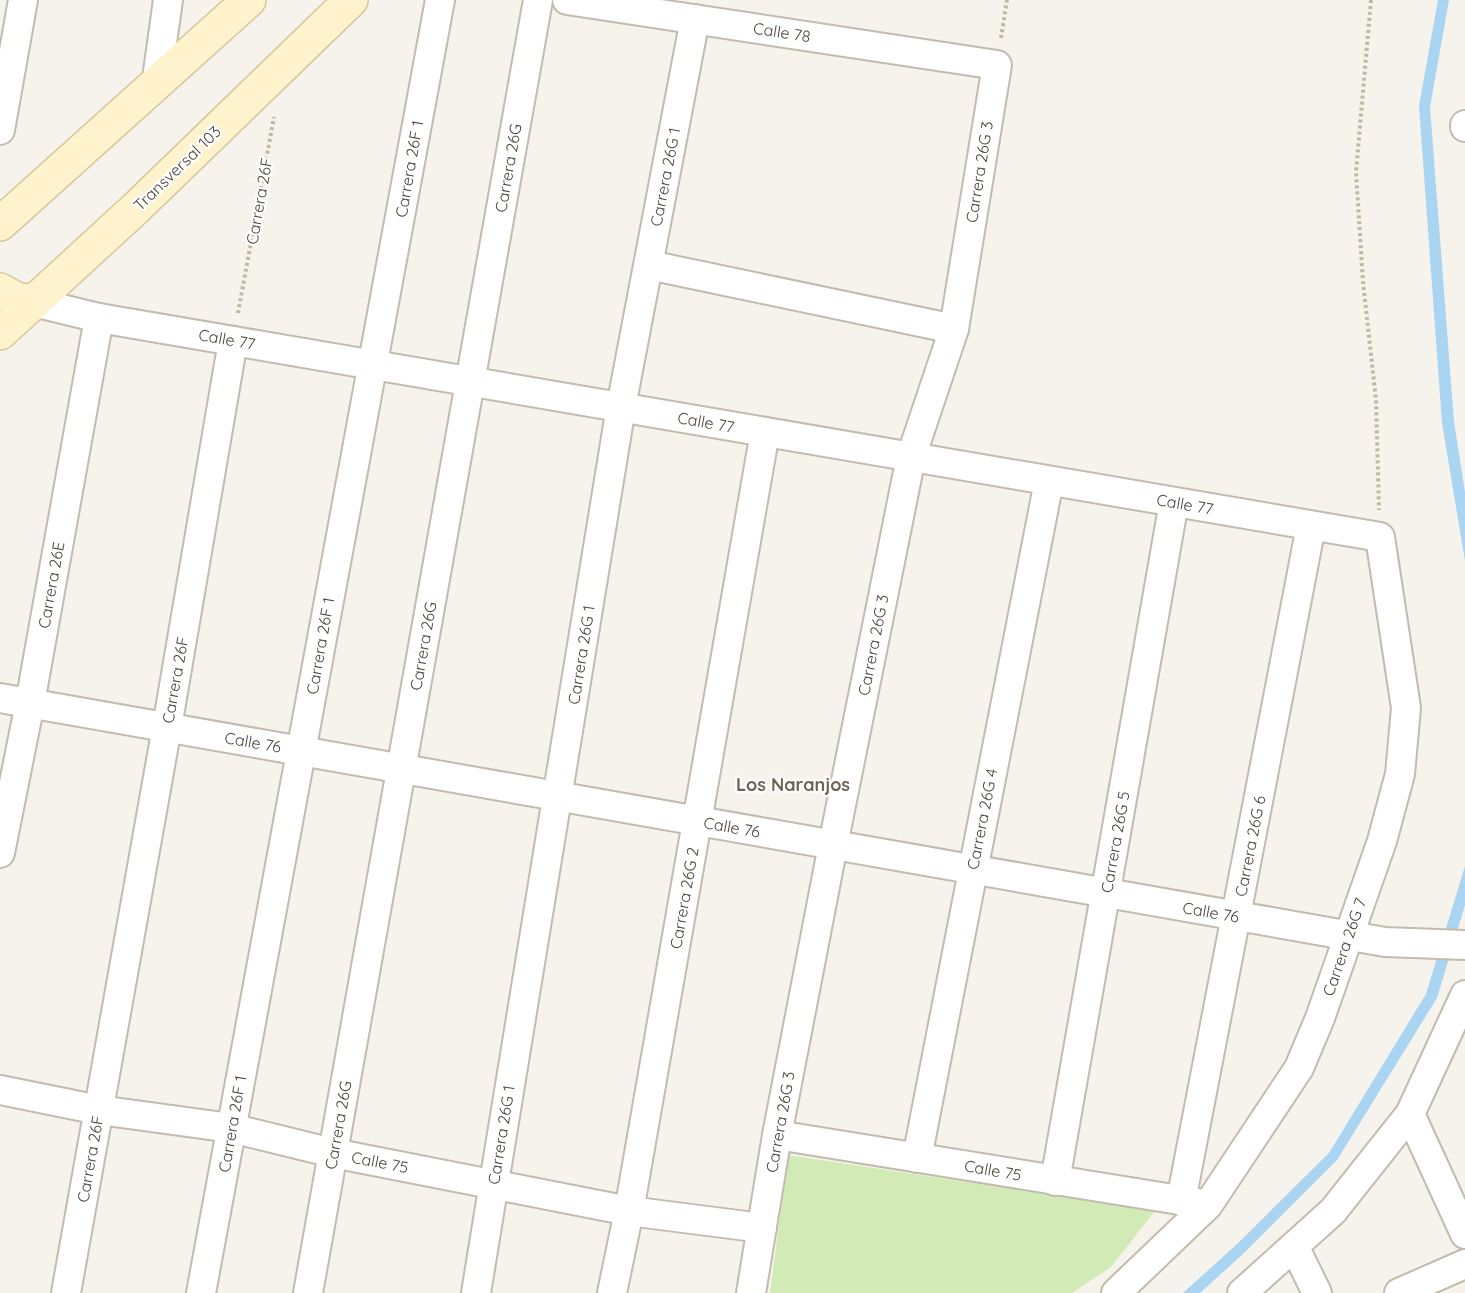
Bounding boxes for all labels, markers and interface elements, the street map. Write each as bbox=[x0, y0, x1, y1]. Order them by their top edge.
street label: Calle 78 bbox=[752, 18, 812, 46]
street label: Carrera 26F 1 bbox=[391, 119, 427, 219]
street label: Carrera 26G 3 bbox=[961, 120, 997, 224]
street label: Transversal 103 bbox=[129, 121, 225, 215]
street label: Carrera 26G bbox=[490, 122, 526, 214]
street label: Carrera 26G 1 bbox=[646, 126, 684, 228]
street label: Carrera 26F bbox=[242, 156, 276, 246]
street label: Calle 77 bbox=[197, 324, 257, 354]
street label: Calle 77 bbox=[676, 407, 736, 437]
street label: Calle 77 bbox=[1155, 489, 1215, 519]
street label: Carrera 26E bbox=[34, 540, 68, 630]
street label: Carrera 26G 3 bbox=[853, 593, 893, 697]
street label: Carrera 26F 1 bbox=[302, 596, 338, 696]
street label: Carrera 26G bbox=[405, 600, 441, 692]
street label: Carrera 26G 1 bbox=[563, 604, 599, 706]
street label: Carrera 26F bbox=[158, 635, 192, 725]
street label: Calle 76 bbox=[223, 727, 283, 757]
street label: Carrera 26G 4 bbox=[962, 767, 1002, 871]
district label: Los Naranjos bbox=[736, 773, 850, 796]
street label: Carrera 26G 5 bbox=[1096, 790, 1134, 894]
street label: Carrera 26G 6 bbox=[1230, 793, 1270, 898]
street label: Calle 76 bbox=[702, 812, 762, 842]
street label: Carrera 26G 2 bbox=[665, 845, 703, 950]
street label: Carrera 26G 7 bbox=[1318, 895, 1370, 999]
street label: Calle 76 bbox=[1181, 897, 1241, 927]
street label: Carrera 26G 3 bbox=[761, 1070, 799, 1174]
street label: Carrera 26F 1 bbox=[214, 1074, 250, 1174]
street label: Carrera 26G bbox=[320, 1079, 356, 1171]
street label: Carrera 26G 1 bbox=[483, 1084, 519, 1186]
street label: Carrera 26F bbox=[73, 1114, 107, 1204]
street label: Calle 75 bbox=[350, 1147, 410, 1177]
street label: Calle 75 bbox=[963, 1155, 1023, 1185]

